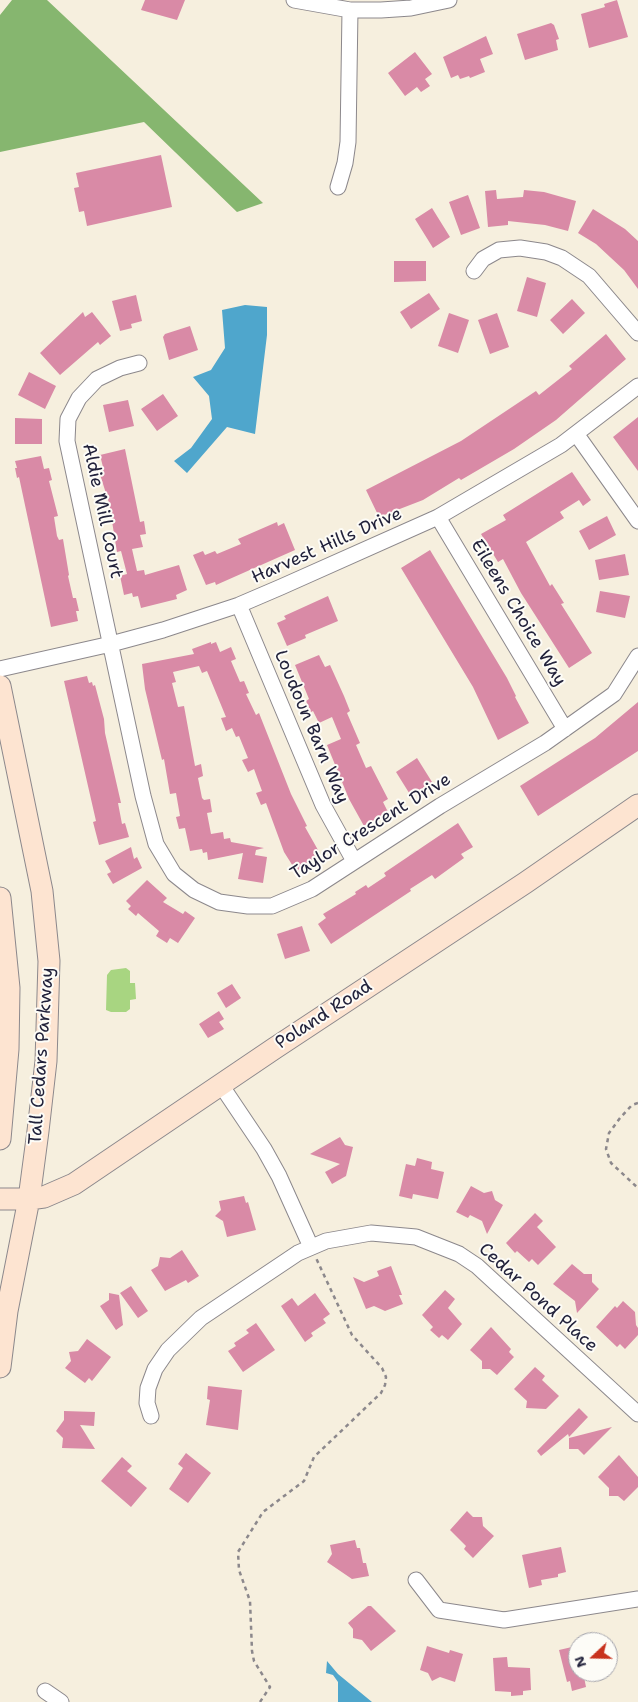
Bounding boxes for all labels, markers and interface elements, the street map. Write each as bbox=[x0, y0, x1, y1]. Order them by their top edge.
street label: Aldie Mill Court bbox=[77, 442, 127, 580]
street label: Harvest Hills Drive bbox=[249, 503, 405, 589]
street label: Eileens Choice Way bbox=[466, 536, 570, 690]
street label: Loudoun Barn Way bbox=[269, 647, 353, 807]
street label: Taylor Crescent Drive bbox=[287, 769, 455, 885]
street label: Tall Cedars Parkway bbox=[25, 967, 59, 1145]
street label: Poland Road bbox=[272, 976, 376, 1054]
street label: Cedar Pond Place bbox=[474, 1239, 602, 1357]
north arrow bbox=[568, 1632, 618, 1682]
text: N bbox=[570, 1654, 590, 1670]

